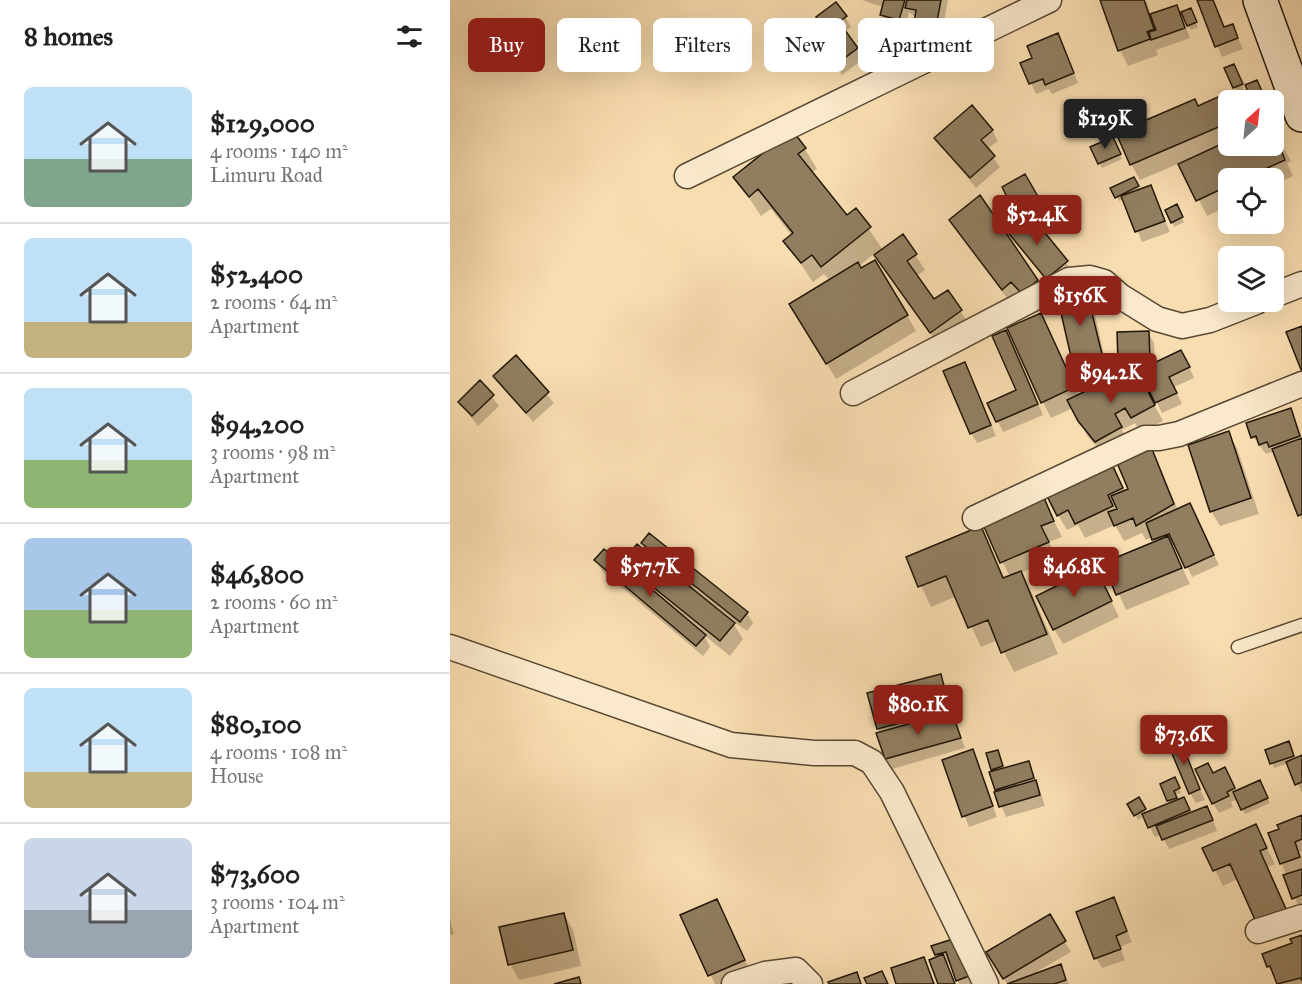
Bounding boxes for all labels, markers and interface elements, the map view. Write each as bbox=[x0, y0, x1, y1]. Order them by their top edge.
chip: Buy bbox=[468, 18, 545, 72]
chip: Rent bbox=[557, 18, 641, 72]
chip: Filters bbox=[653, 18, 752, 72]
chip: New bbox=[764, 18, 846, 72]
chip: Apartment bbox=[858, 18, 994, 72]
text: 8 homes bbox=[24, 20, 113, 52]
icon: filters bbox=[393, 20, 426, 53]
north arrow bbox=[1218, 90, 1284, 156]
map controls bbox=[1218, 90, 1284, 312]
pin: $129K bbox=[1063, 99, 1147, 150]
text: $129K bbox=[1078, 106, 1132, 130]
text: $129,000 bbox=[210, 107, 315, 139]
icon: home bbox=[72, 111, 144, 183]
text: 4 rooms · 140 m² bbox=[210, 139, 348, 163]
text: Limuru Road bbox=[210, 163, 323, 187]
button: locate bbox=[1218, 168, 1284, 234]
pin: $52.4K bbox=[988, 195, 1086, 246]
text: $52.4K bbox=[1006, 202, 1068, 226]
button: layers bbox=[1218, 246, 1284, 312]
text: $52,400 bbox=[210, 258, 303, 290]
icon: home bbox=[72, 262, 144, 334]
pin: $156K bbox=[1038, 276, 1122, 327]
text: $156K bbox=[1053, 283, 1107, 307]
text: 2 rooms · 64 m² bbox=[210, 290, 337, 314]
text: Apartment bbox=[210, 314, 299, 338]
pin: $94.2K bbox=[1062, 353, 1160, 404]
text: $94.2K bbox=[1080, 360, 1142, 384]
text: $94,200 bbox=[210, 408, 304, 440]
icon: home bbox=[72, 412, 144, 484]
text: 3 rooms · 98 m² bbox=[210, 440, 335, 464]
text: Apartment bbox=[210, 464, 299, 488]
pin: $57.7K bbox=[601, 547, 699, 598]
pin: $46.8K bbox=[1025, 547, 1123, 598]
text: $57.7K bbox=[620, 554, 680, 578]
text: $46.8K bbox=[1043, 554, 1105, 578]
text: $46,800 bbox=[210, 558, 304, 590]
icon: home bbox=[72, 562, 144, 634]
text: 2 rooms · 60 m² bbox=[210, 590, 338, 614]
text: Apartment bbox=[210, 614, 299, 638]
pin: $80.1K bbox=[869, 685, 967, 736]
text: $80.1K bbox=[888, 692, 948, 716]
text: $80,100 bbox=[210, 708, 302, 740]
icon: home bbox=[72, 712, 144, 784]
pin: $73.6K bbox=[1135, 715, 1233, 766]
text: $73.6K bbox=[1154, 722, 1214, 746]
text: 4 rooms · 108 m² bbox=[210, 740, 347, 764]
text: House bbox=[210, 764, 264, 788]
text: $73,600 bbox=[210, 858, 300, 890]
icon: home bbox=[72, 862, 144, 934]
text: 3 rooms · 104 m² bbox=[210, 890, 345, 914]
text: Apartment bbox=[210, 914, 299, 938]

